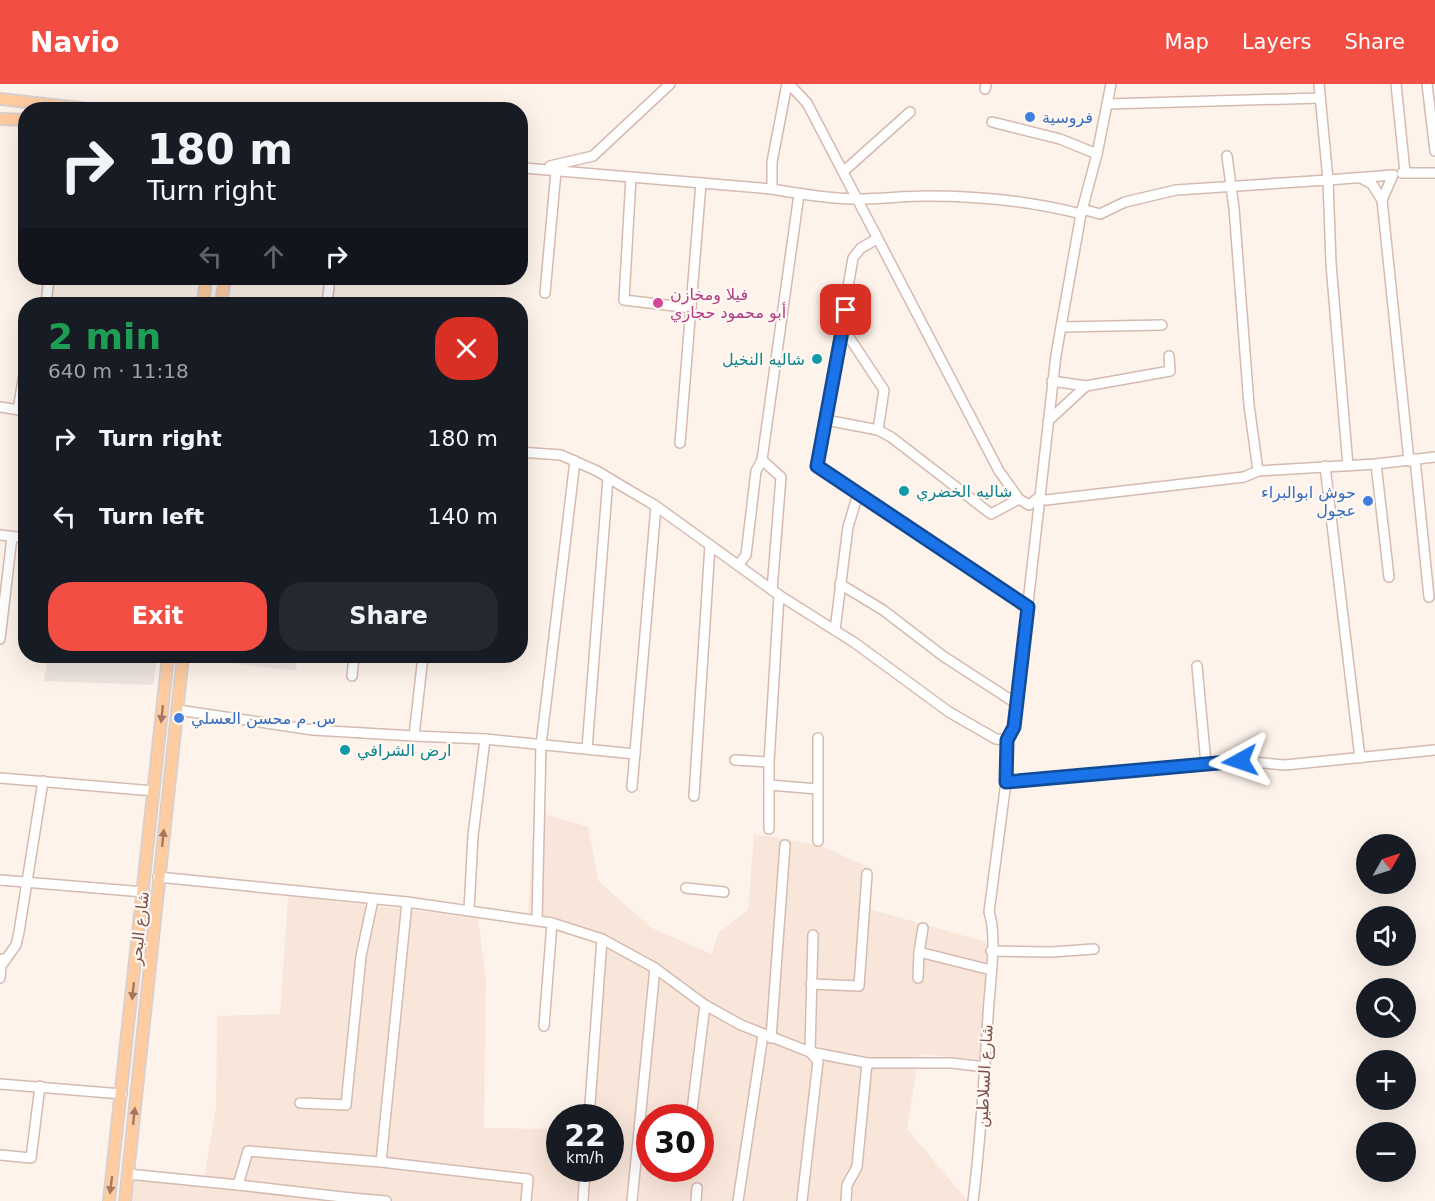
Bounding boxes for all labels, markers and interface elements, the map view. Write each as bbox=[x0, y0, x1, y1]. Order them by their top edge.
text: Navio bbox=[30, 26, 119, 59]
text: Map bbox=[1165, 30, 1209, 54]
text: Layers bbox=[1242, 30, 1311, 54]
text: Share bbox=[1344, 30, 1405, 54]
place label: فروسية bbox=[1042, 108, 1093, 128]
marker: فروسية bbox=[1023, 110, 1037, 124]
text: 180 m bbox=[147, 125, 293, 174]
icon: right bbox=[48, 126, 126, 204]
text: Turn right bbox=[147, 175, 276, 206]
icon: left bbox=[194, 240, 227, 273]
icon: ahead bbox=[257, 240, 290, 273]
icon: right bbox=[320, 240, 353, 273]
pin bbox=[820, 284, 871, 335]
place label: فيلا ومخازن أبو محمود حجازي bbox=[670, 285, 786, 323]
icon: arrive bbox=[829, 293, 862, 326]
marker: فيلا ومخازن أبو محمود حجازي bbox=[651, 296, 665, 310]
text: 2 min bbox=[48, 316, 161, 357]
button: close bbox=[435, 317, 498, 380]
place label: شاليه النخيل bbox=[722, 350, 805, 369]
marker: شاليه النخيل bbox=[810, 352, 824, 366]
text: 640 m · 11:18 bbox=[48, 359, 189, 383]
icon: right bbox=[48, 422, 81, 455]
text: Turn right bbox=[99, 426, 222, 451]
text: 180 m bbox=[428, 426, 498, 451]
place label: شاليه الخضري bbox=[916, 482, 1013, 502]
place label: حوش ابوالبراء عجول bbox=[1261, 483, 1356, 521]
marker: شاليه الخضري bbox=[897, 484, 911, 498]
marker: حوش ابوالبراء عجول bbox=[1361, 494, 1375, 508]
icon: left bbox=[48, 500, 81, 533]
text: Turn left bbox=[99, 504, 204, 529]
text: 140 m bbox=[428, 504, 498, 529]
button: Exit bbox=[48, 582, 267, 651]
button: Share bbox=[279, 582, 498, 651]
one-way arrow bbox=[157, 704, 167, 723]
place label: س. م محسن العسلي bbox=[191, 709, 336, 729]
marker: س. م محسن العسلي bbox=[172, 711, 186, 725]
position arrow bbox=[1208, 729, 1272, 793]
place label: ارض الشرافي bbox=[357, 741, 451, 761]
marker: ارض الشرافي bbox=[338, 743, 352, 757]
one-way arrow bbox=[158, 828, 167, 847]
north arrow bbox=[1356, 834, 1416, 894]
map controls bbox=[1356, 834, 1416, 1182]
street label: شارع البحر bbox=[126, 890, 154, 967]
button: sound bbox=[1356, 906, 1416, 966]
button: search bbox=[1356, 978, 1416, 1038]
one-way arrow bbox=[128, 982, 138, 1001]
street label: شارع السلاطين bbox=[972, 1024, 998, 1128]
button: + bbox=[1356, 1050, 1416, 1110]
speed limit sign: 30 bbox=[636, 1104, 714, 1182]
one-way arrow bbox=[129, 1106, 139, 1125]
text: 22 bbox=[564, 1118, 606, 1153]
button: − bbox=[1356, 1122, 1416, 1182]
text: km/h bbox=[566, 1149, 604, 1167]
one-way arrow bbox=[106, 1175, 116, 1194]

